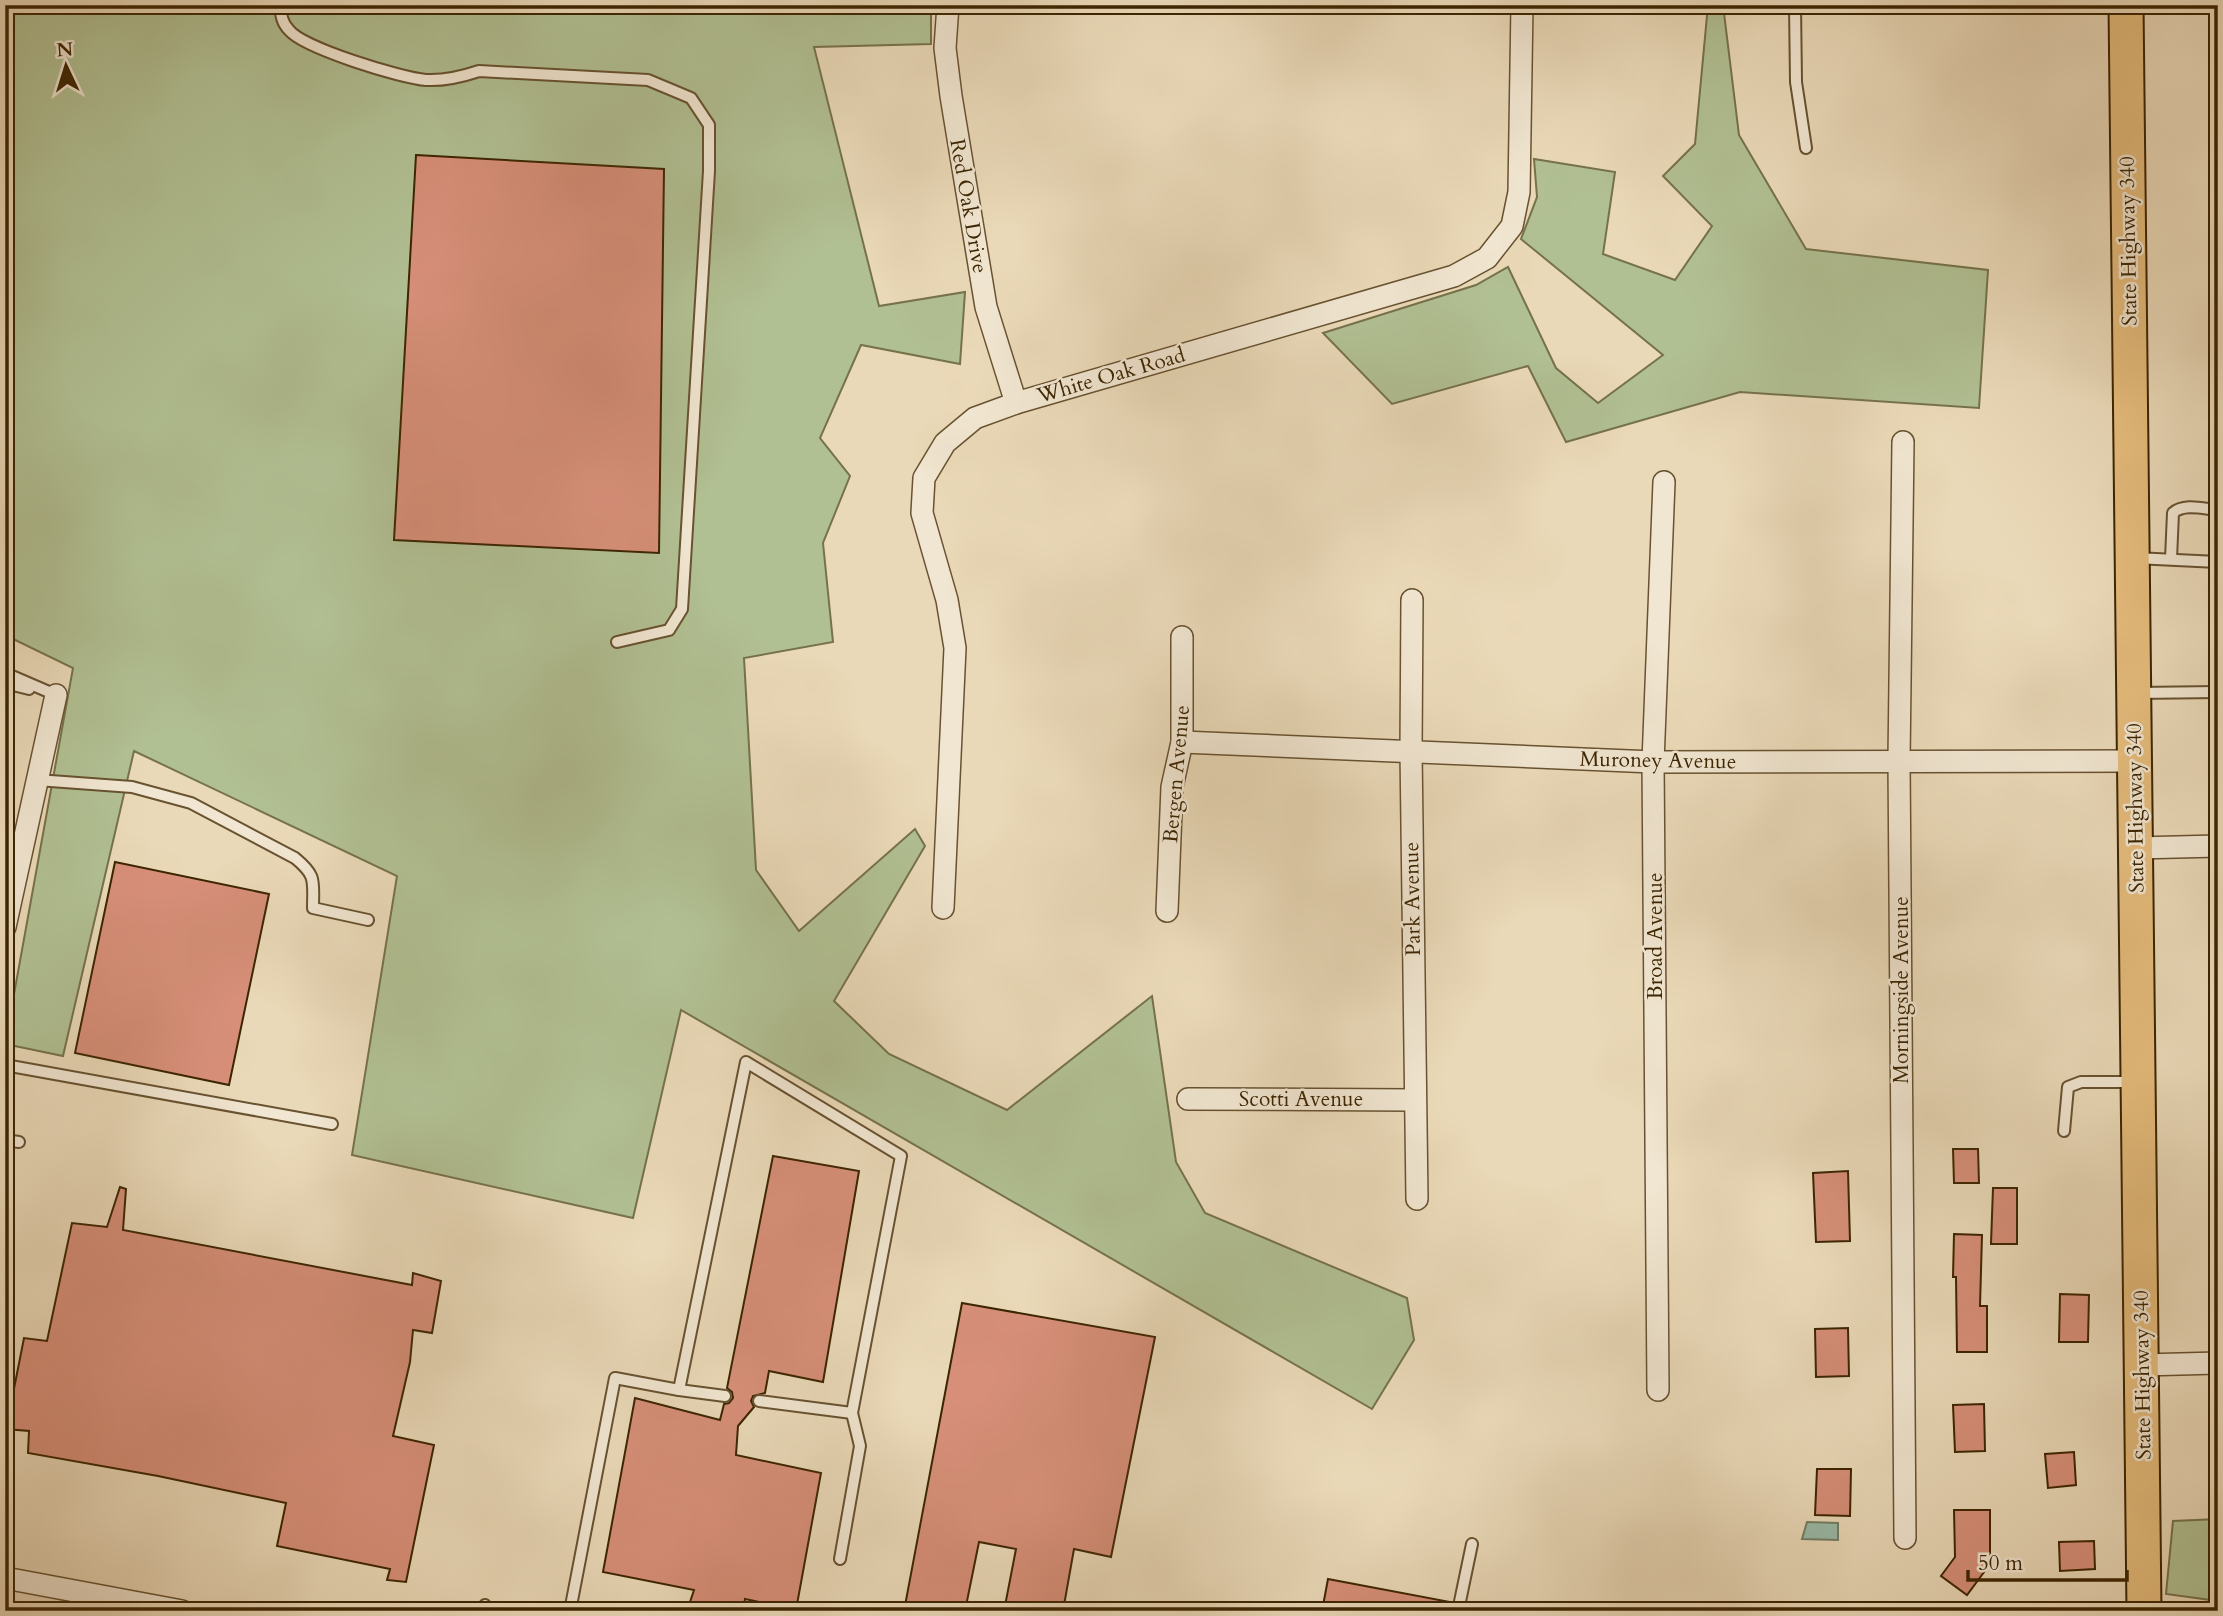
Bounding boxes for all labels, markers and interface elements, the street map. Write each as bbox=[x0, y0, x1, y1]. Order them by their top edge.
north arrow bbox=[32, 32, 102, 102]
text: N bbox=[56, 36, 75, 64]
street label: Red Oak Drive bbox=[942, 137, 995, 275]
street label: State Highway 340 bbox=[2113, 156, 2144, 326]
street label: White Oak Road bbox=[1033, 340, 1189, 411]
street label: Bergen Avenue bbox=[1156, 704, 1197, 844]
street label: State Highway 340 bbox=[2120, 723, 2151, 893]
street label: Muroney Avenue bbox=[1579, 745, 1737, 776]
street label: Park Avenue bbox=[1397, 842, 1428, 956]
street label: Broad Avenue bbox=[1641, 872, 1670, 1000]
street label: Morningside Avenue bbox=[1887, 896, 1916, 1084]
street label: Scotti Avenue bbox=[1239, 1085, 1363, 1114]
street label: State Highway 340 bbox=[2127, 1290, 2158, 1460]
scale bar bbox=[1968, 1539, 2127, 1583]
text: 50 m bbox=[1978, 1549, 2023, 1578]

